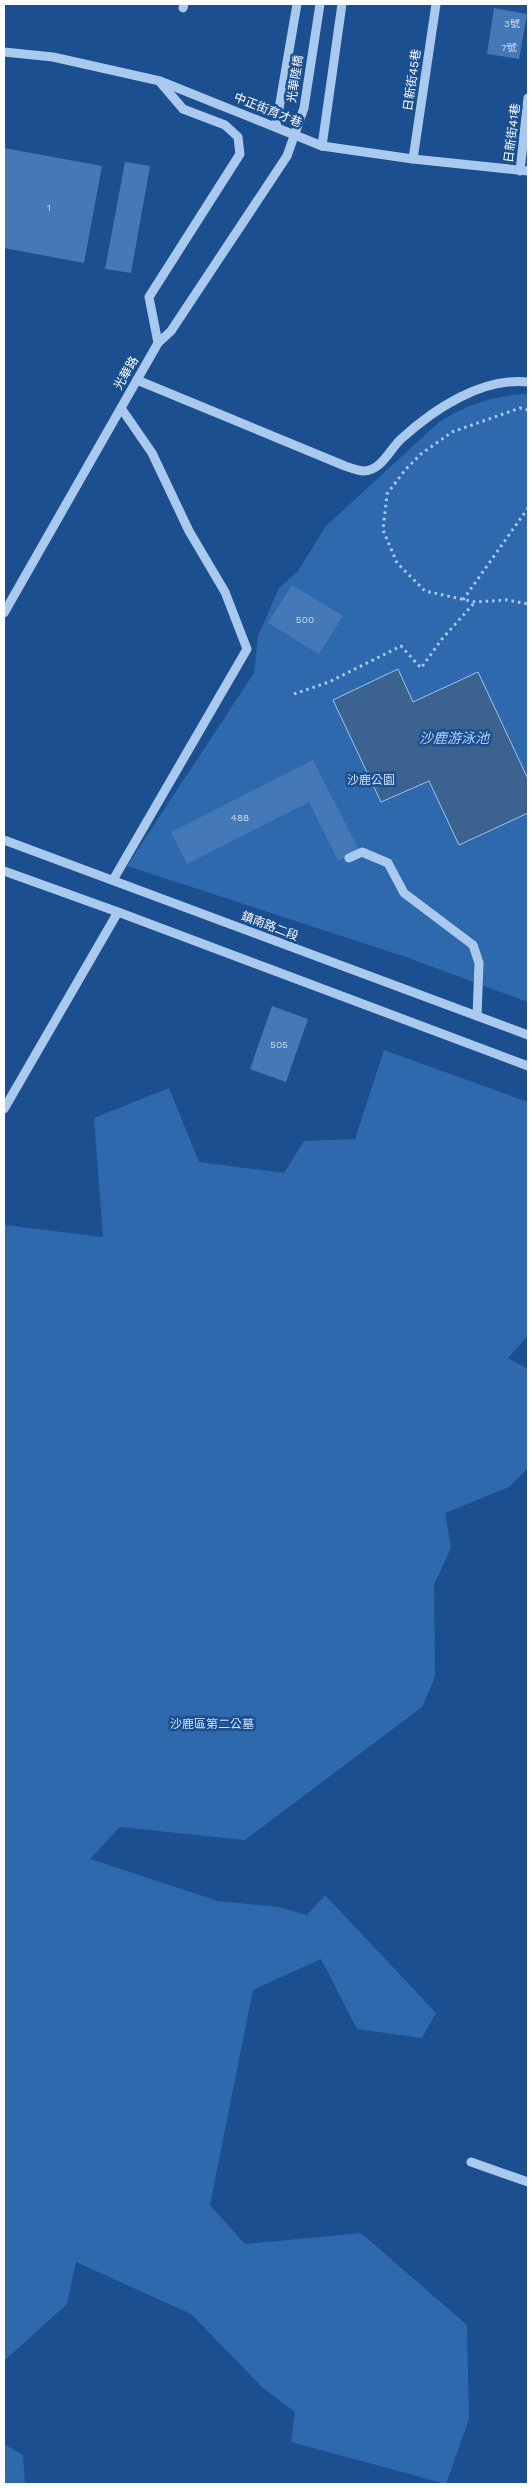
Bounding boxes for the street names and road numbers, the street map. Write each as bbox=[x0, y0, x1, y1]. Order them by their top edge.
street label: 日新街45巷 bbox=[401, 48, 423, 112]
street label: 光華陸橋 bbox=[284, 54, 306, 104]
street label: 中正街育才巷 bbox=[232, 90, 304, 130]
street label: 日新街41巷 bbox=[501, 102, 523, 164]
street label: 光華路 bbox=[111, 354, 141, 392]
street label: 鎮南路二段 bbox=[239, 909, 301, 943]

